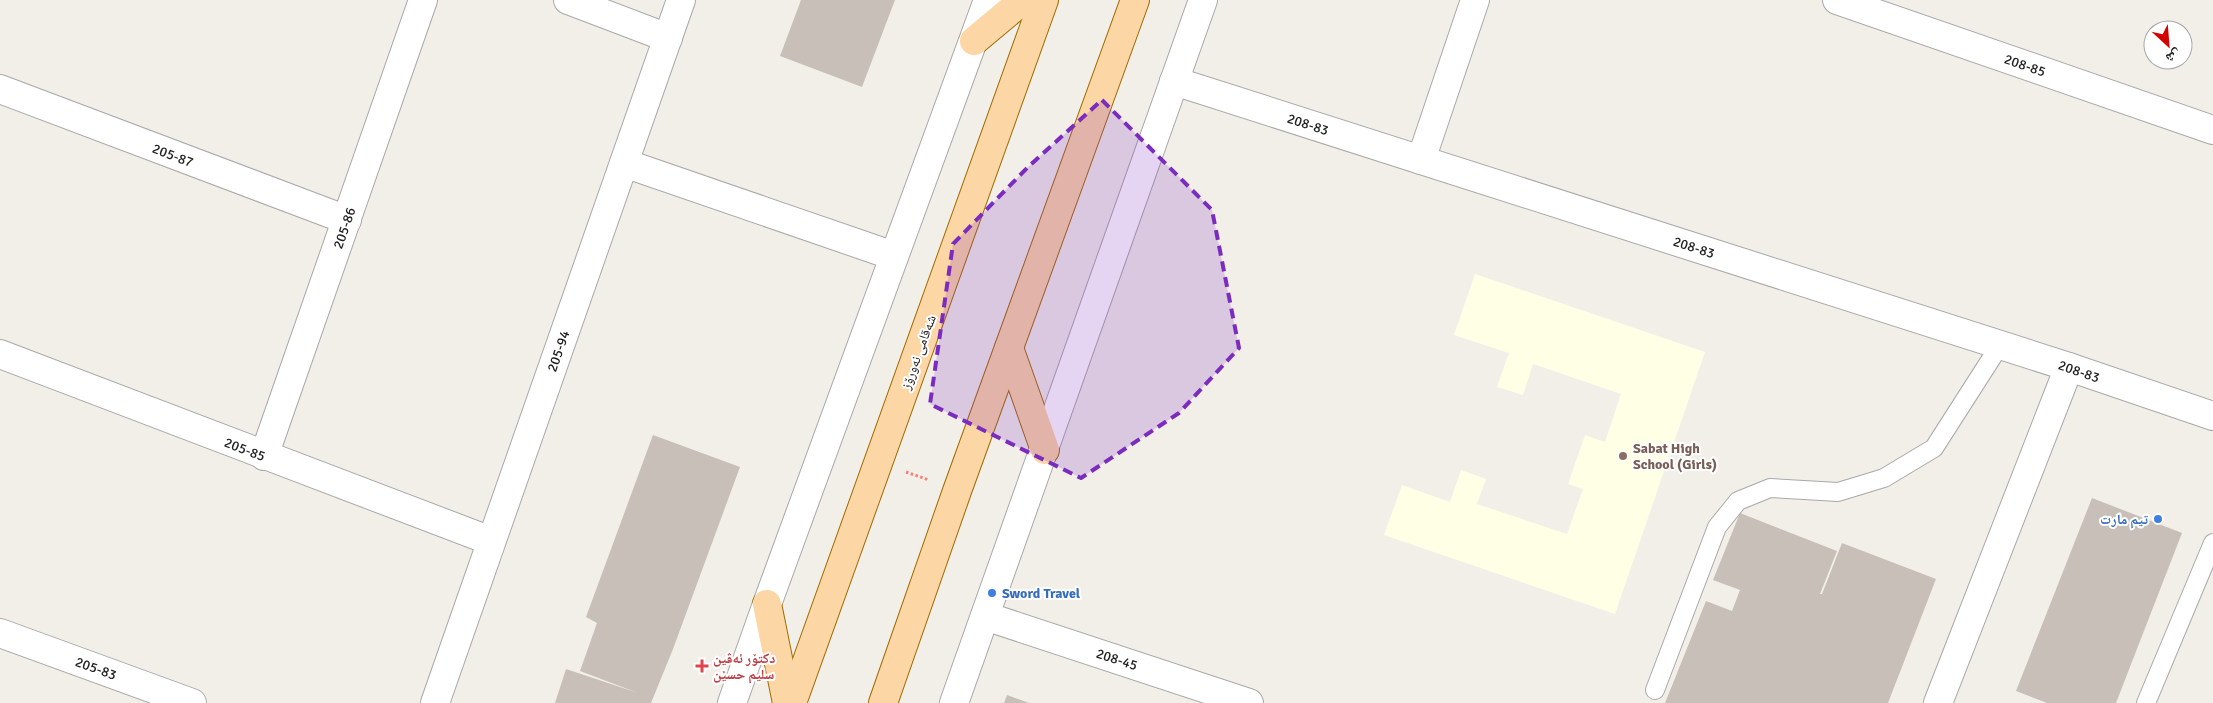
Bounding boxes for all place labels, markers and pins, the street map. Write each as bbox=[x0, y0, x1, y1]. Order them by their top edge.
place label: Sabat High School (Girls) bbox=[1633, 440, 1717, 473]
marker: Sabat High School (Girls) bbox=[1617, 450, 1629, 462]
place label: تيم مارت bbox=[2100, 511, 2148, 529]
marker: تيم مارت bbox=[2152, 513, 2164, 525]
place label: Sword Travel bbox=[1002, 585, 1081, 602]
marker: Sword Travel bbox=[986, 587, 998, 599]
place label: دکتۆر ئەڤین سلیم حسێن bbox=[713, 650, 775, 684]
marker: دکتۆر ئەڤین سلیم حسێن bbox=[695, 659, 709, 673]

